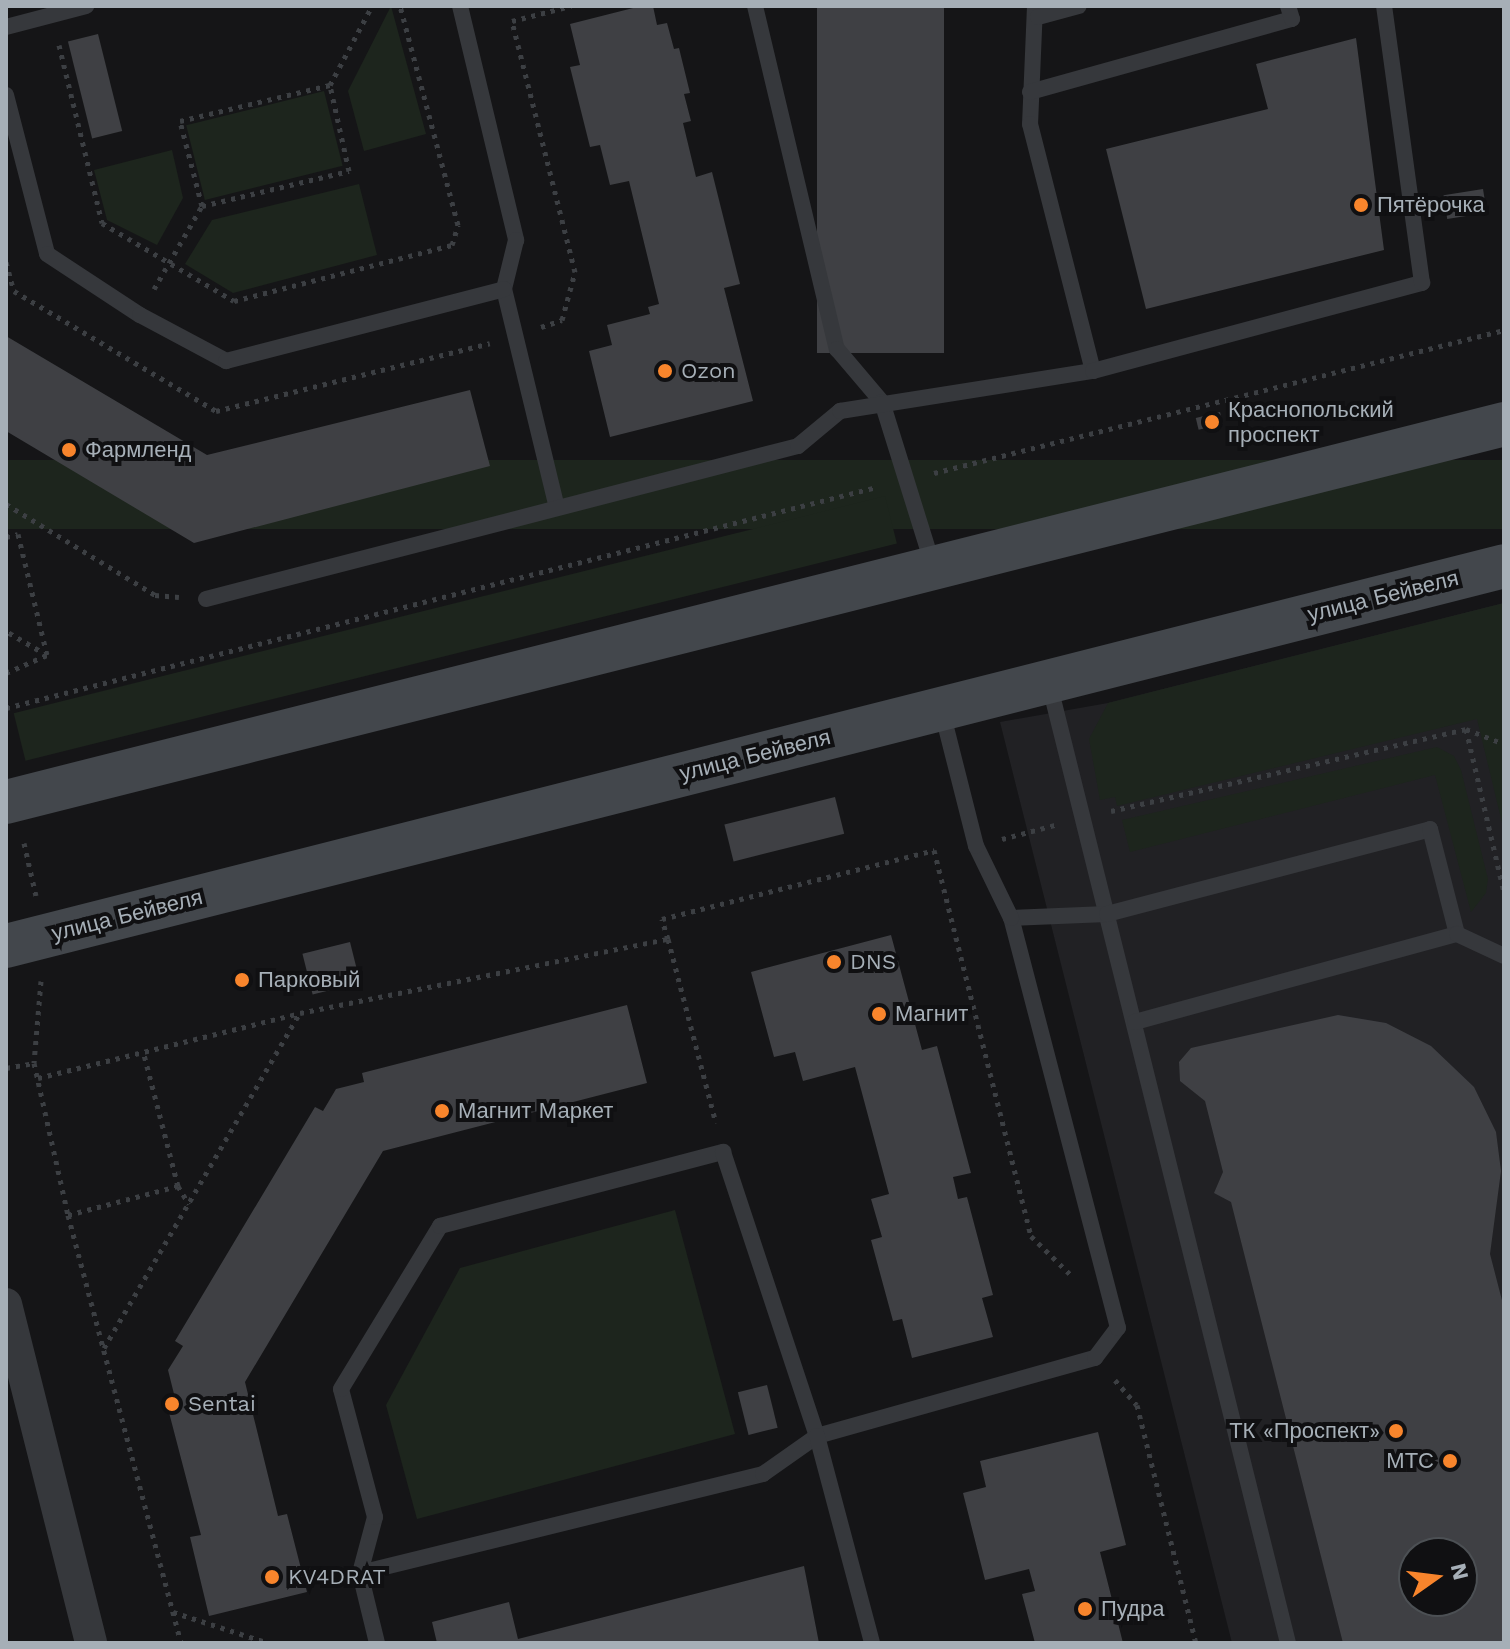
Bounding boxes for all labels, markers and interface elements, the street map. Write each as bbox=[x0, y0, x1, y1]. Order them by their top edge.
place label: Пятёрочка bbox=[1377, 192, 1485, 218]
marker: Пятёрочка bbox=[1352, 196, 1370, 214]
place label: Ozon bbox=[681, 358, 736, 384]
marker: Ozon bbox=[656, 362, 674, 380]
place label: Краснопольский проспект bbox=[1228, 396, 1394, 448]
marker: Краснопольский проспект bbox=[1203, 413, 1221, 431]
place label: Фармленд bbox=[85, 437, 191, 463]
marker: Фармленд bbox=[60, 441, 78, 459]
street label: улица Бейвеля bbox=[1305, 564, 1461, 628]
street label: улица Бейвеля bbox=[677, 723, 833, 787]
street label: улица Бейвеля bbox=[49, 883, 205, 947]
place label: DNS bbox=[850, 949, 896, 975]
marker: DNS bbox=[825, 953, 843, 971]
place label: Парковый bbox=[258, 967, 360, 993]
marker: Парковый bbox=[233, 971, 251, 989]
place label: Магнит bbox=[895, 1001, 968, 1027]
marker: Магнит bbox=[870, 1005, 888, 1023]
place label: Магнит Маркет bbox=[458, 1098, 613, 1124]
marker: Магнит Маркет bbox=[433, 1102, 451, 1120]
place label: Sentai bbox=[188, 1391, 256, 1417]
marker: Sentai bbox=[163, 1395, 181, 1413]
place label: ТК «Проспект» bbox=[1229, 1418, 1380, 1444]
marker: ТК «Проспект» bbox=[1387, 1422, 1405, 1440]
place label: МТС bbox=[1386, 1448, 1434, 1474]
marker: МТС bbox=[1441, 1452, 1459, 1470]
north arrow bbox=[1398, 1537, 1478, 1617]
text: N bbox=[1446, 1561, 1474, 1582]
place label: KV4DRAT bbox=[288, 1564, 386, 1590]
marker: KV4DRAT bbox=[263, 1568, 281, 1586]
place label: Пудра bbox=[1101, 1596, 1164, 1622]
marker: Пудра bbox=[1076, 1600, 1094, 1618]

